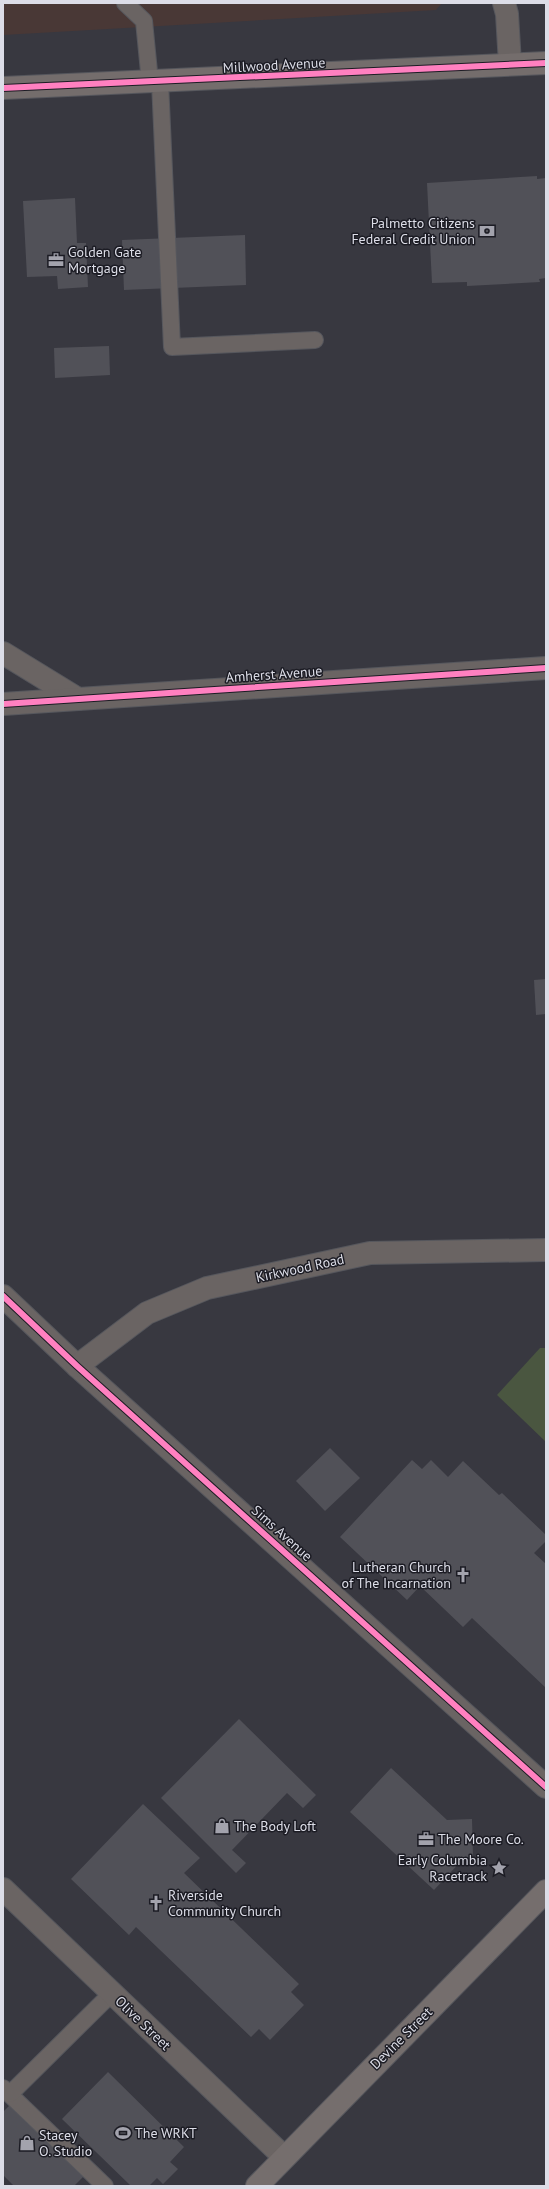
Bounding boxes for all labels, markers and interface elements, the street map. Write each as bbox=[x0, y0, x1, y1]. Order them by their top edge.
street label: Millwood Avenue bbox=[222, 53, 326, 77]
place label: Palmetto Citizens Federal Credit Union bbox=[351, 214, 475, 248]
bank icon: Palmetto Citizens Federal Credit Union bbox=[478, 222, 496, 240]
place label: Golden Gate Mortgage bbox=[68, 243, 141, 277]
office icon: Golden Gate Mortgage bbox=[47, 251, 65, 269]
street label: Amherst Avenue bbox=[225, 662, 323, 686]
street label: Kirkwood Road bbox=[254, 1250, 346, 1286]
street label: Sims Avenue bbox=[248, 1501, 316, 1565]
place label: Lutheran Church of The Incarnation bbox=[342, 1558, 451, 1592]
church icon: Lutheran Church of The Incarnation bbox=[454, 1566, 472, 1584]
shop icon: The Body Loft bbox=[213, 1817, 231, 1835]
place label: The Body Loft bbox=[234, 1817, 316, 1835]
office icon: The Moore Co. bbox=[417, 1830, 435, 1848]
place label: The Moore Co. bbox=[438, 1830, 524, 1848]
place label: Early Columbia Racetrack bbox=[398, 1851, 487, 1885]
place icon: Early Columbia Racetrack bbox=[490, 1859, 508, 1877]
place label: Riverside Community Church bbox=[168, 1886, 281, 1920]
church icon: Riverside Community Church bbox=[147, 1894, 165, 1912]
street label: Olive Street bbox=[111, 1992, 175, 2054]
street label: Devine Street bbox=[366, 2003, 436, 2073]
sports icon: The WRKT bbox=[114, 2124, 132, 2142]
place label: The WRKT bbox=[135, 2124, 197, 2142]
place label: Stacey O. Studio bbox=[39, 2126, 92, 2160]
shop icon: Stacey O. Studio bbox=[18, 2134, 36, 2152]

